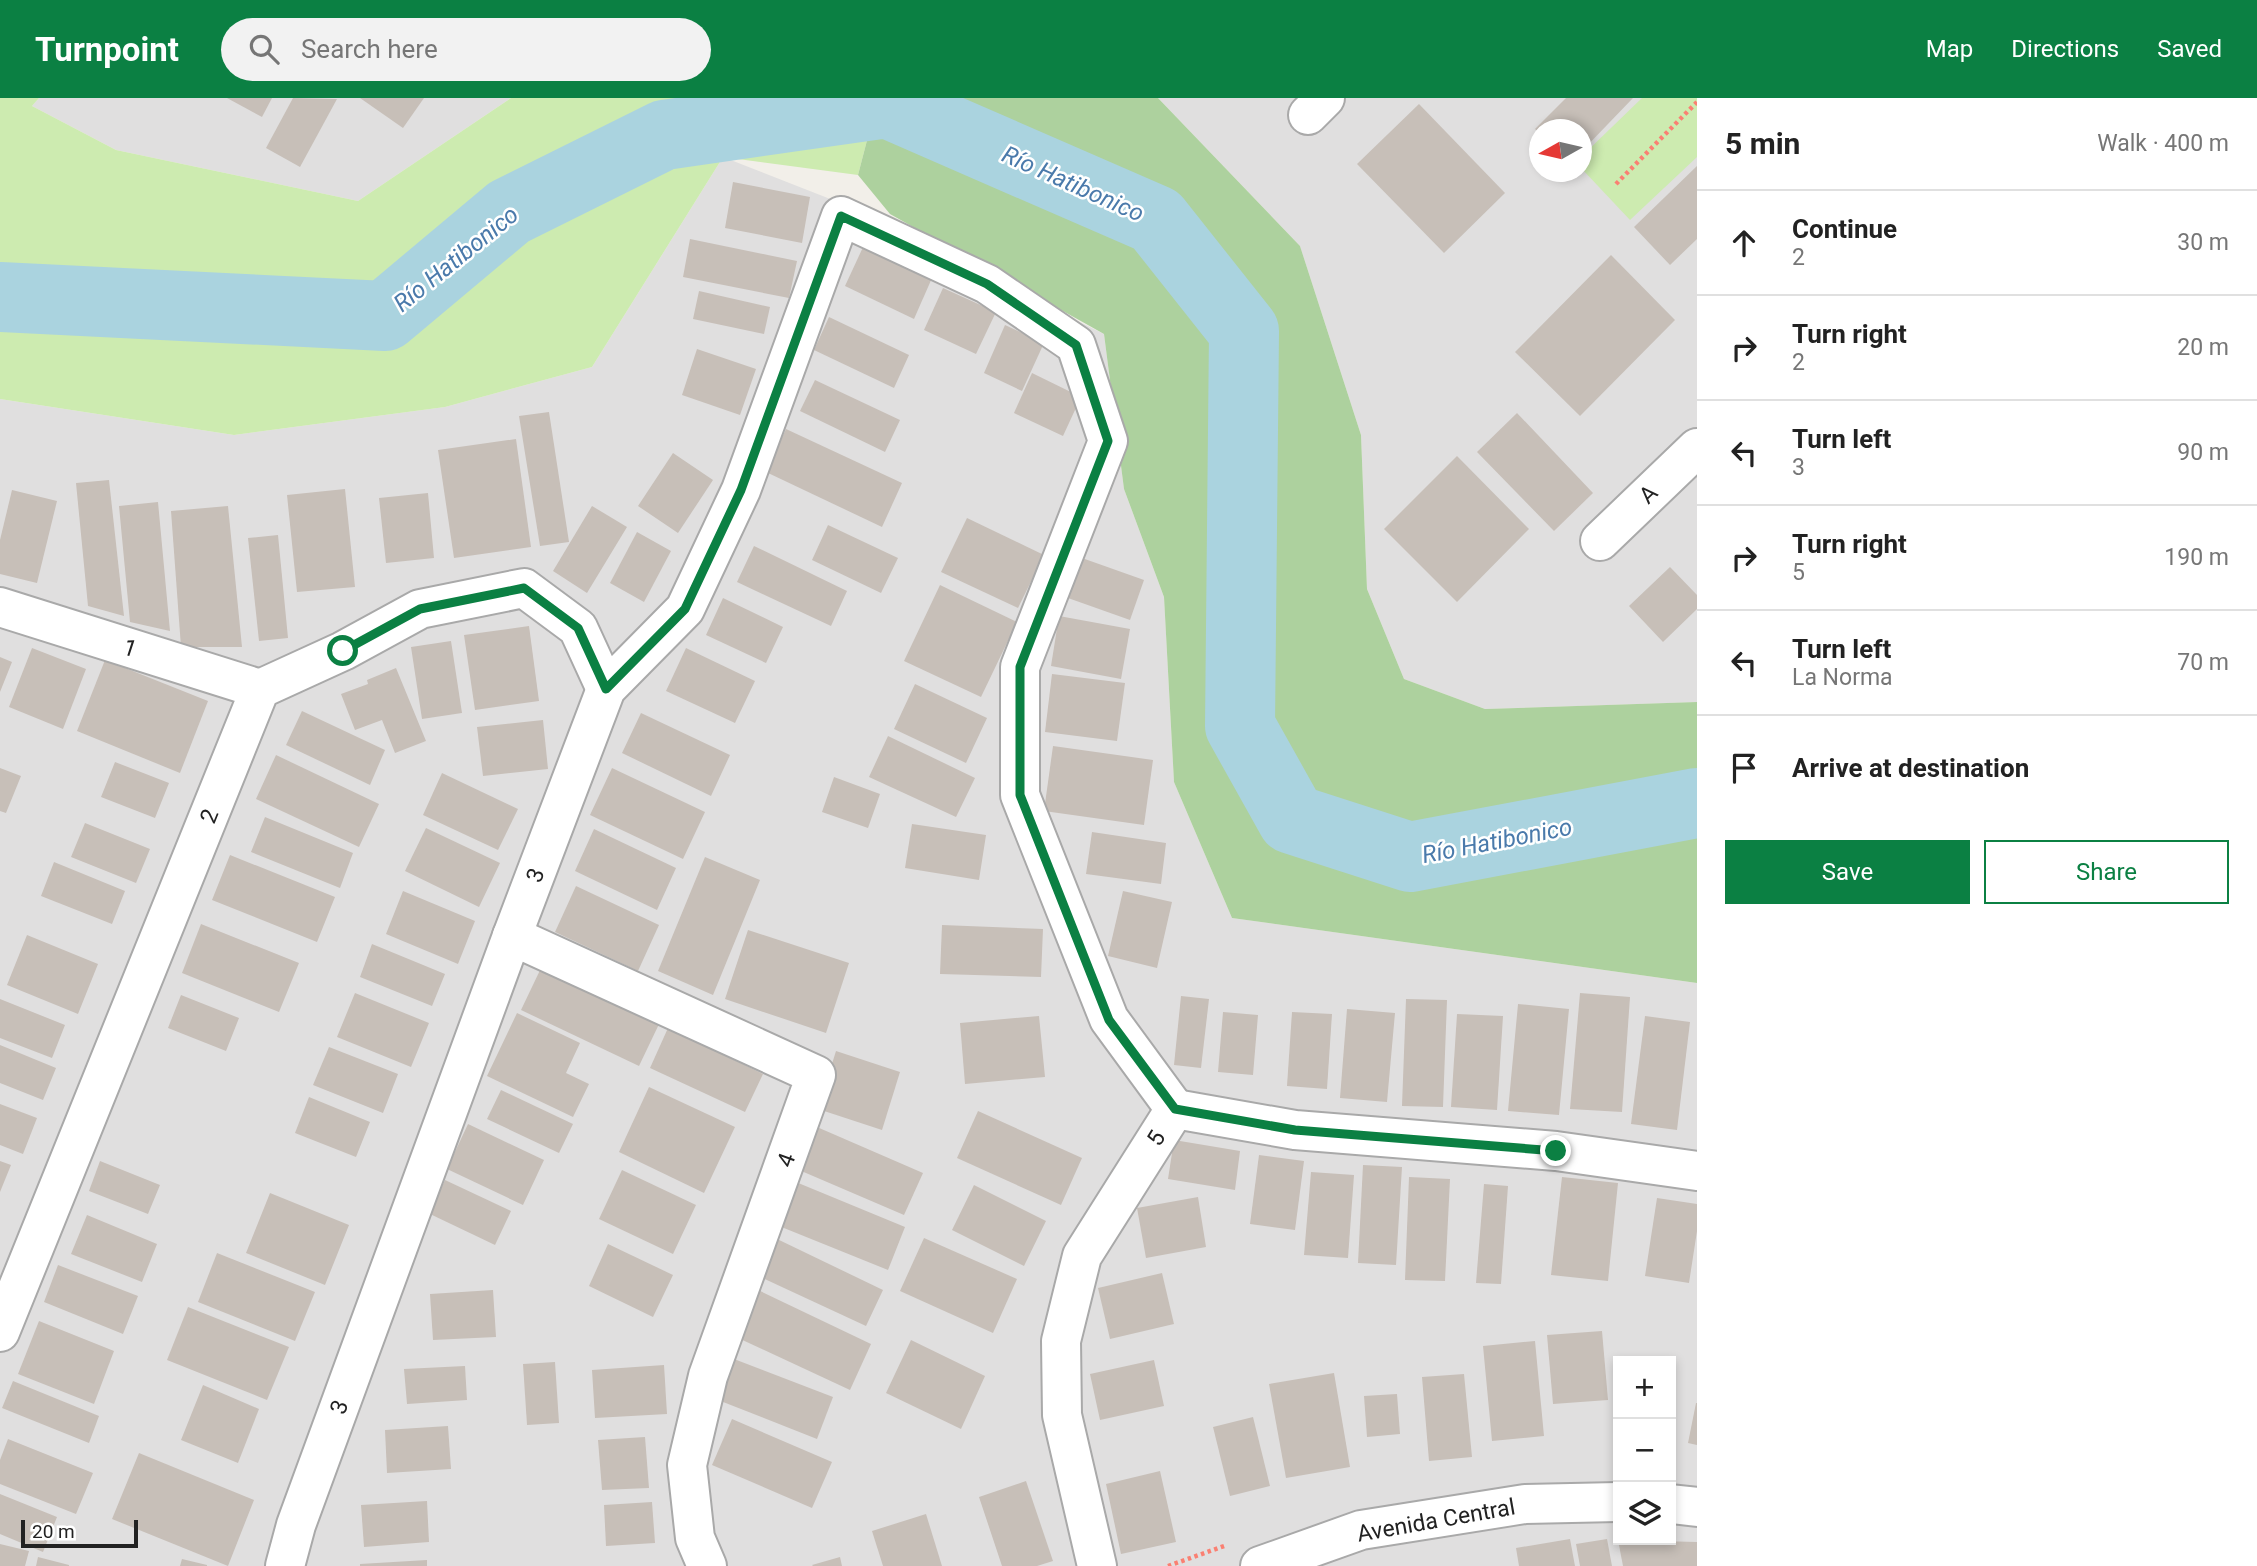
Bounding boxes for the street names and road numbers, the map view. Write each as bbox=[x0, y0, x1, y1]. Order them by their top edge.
street label: A bbox=[1634, 479, 1663, 509]
street label: 1 bbox=[120, 634, 140, 663]
street label: 2 bbox=[195, 805, 224, 827]
street label: 3 bbox=[521, 864, 550, 886]
street label: 5 bbox=[1142, 1126, 1171, 1151]
street label: 4 bbox=[772, 1149, 801, 1171]
street label: 3 bbox=[325, 1396, 354, 1418]
street label: Avenida Central bbox=[1355, 1493, 1517, 1548]

